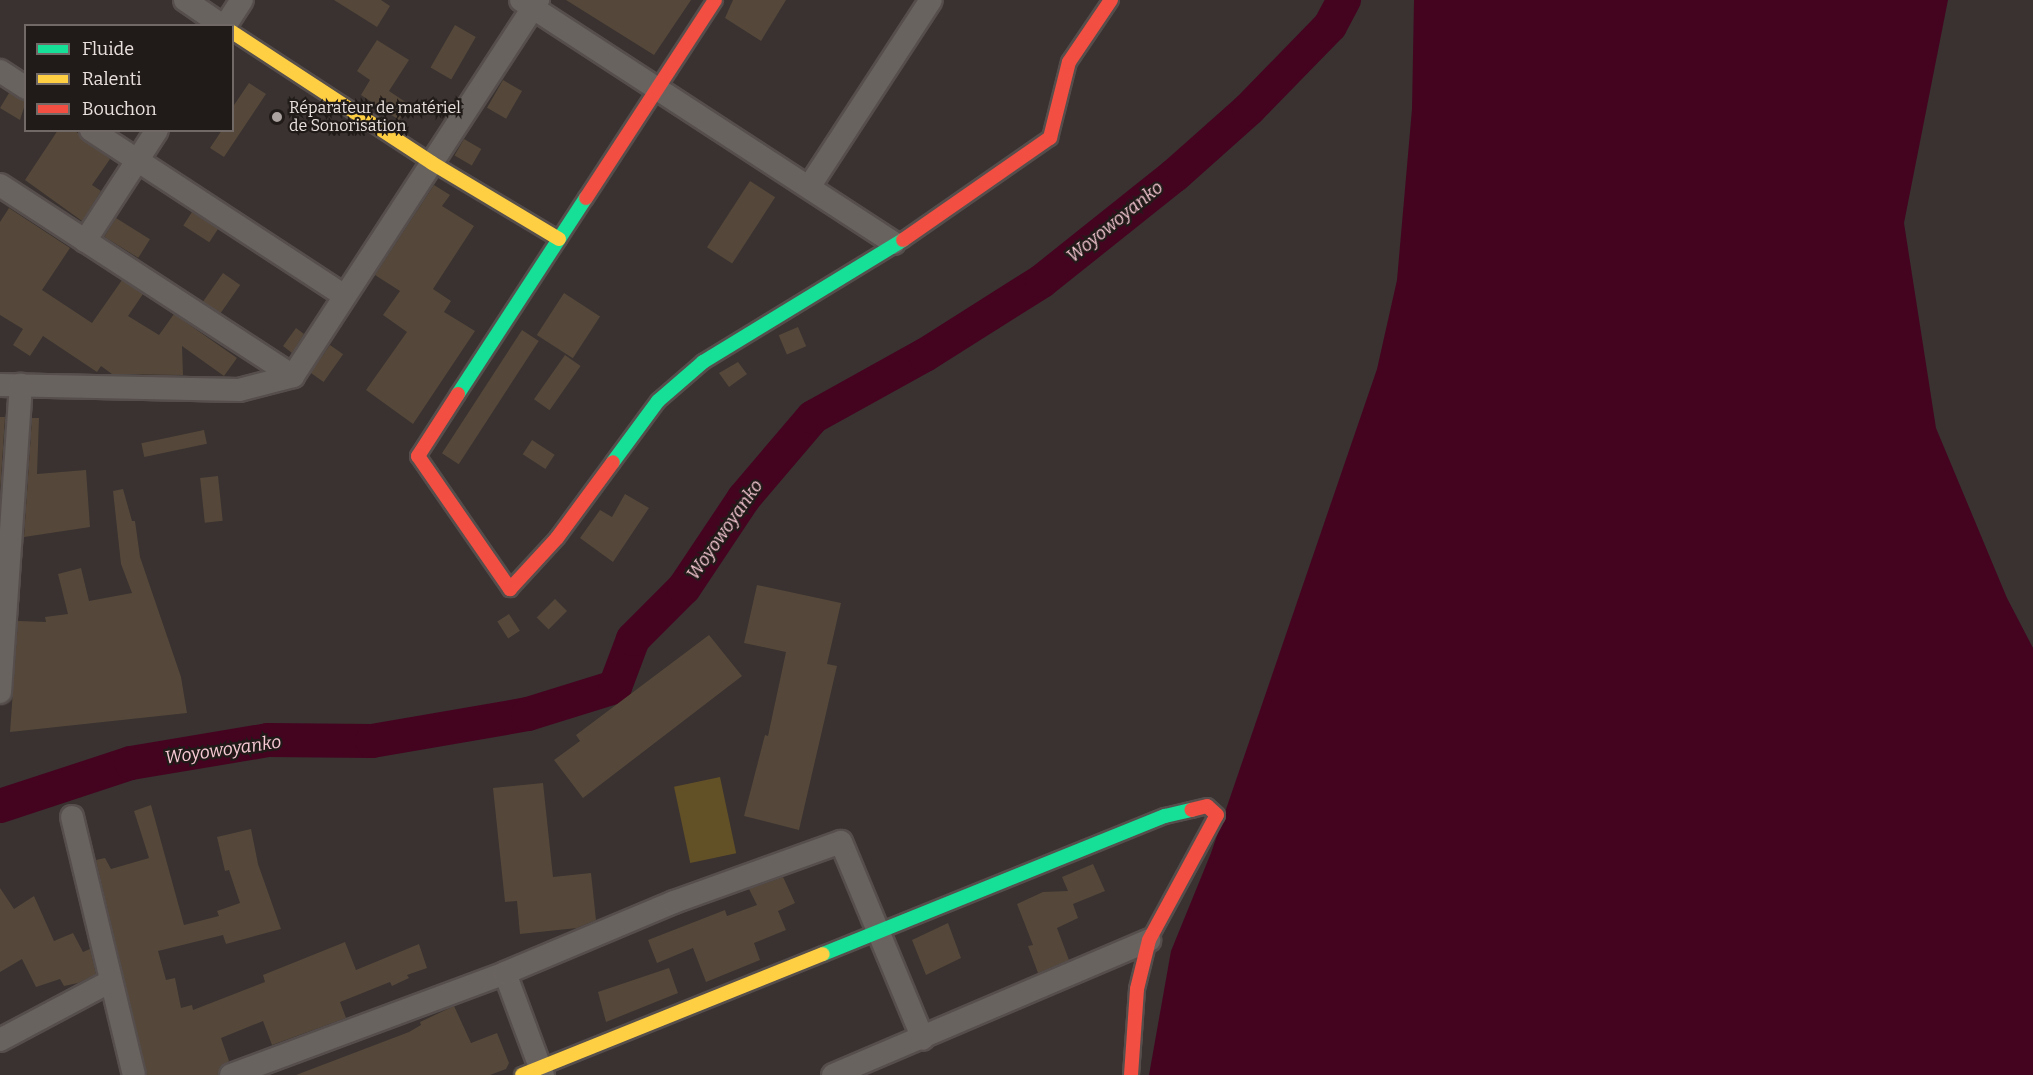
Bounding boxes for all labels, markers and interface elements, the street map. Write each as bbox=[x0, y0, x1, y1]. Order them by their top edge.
legend bbox=[24, 24, 234, 132]
text: Fluide bbox=[82, 38, 134, 60]
text: Ralenti bbox=[82, 68, 142, 90]
text: Bouchon bbox=[82, 98, 157, 120]
place label: Réparateur de matériel de Sonorisation bbox=[289, 98, 461, 136]
marker: Réparateur de matériel de Sonorisation bbox=[270, 110, 284, 124]
water label: Woyowoyanko bbox=[1063, 177, 1167, 267]
water label: Woyowoyanko bbox=[683, 476, 767, 584]
water label: Woyowoyanko bbox=[163, 731, 283, 769]

